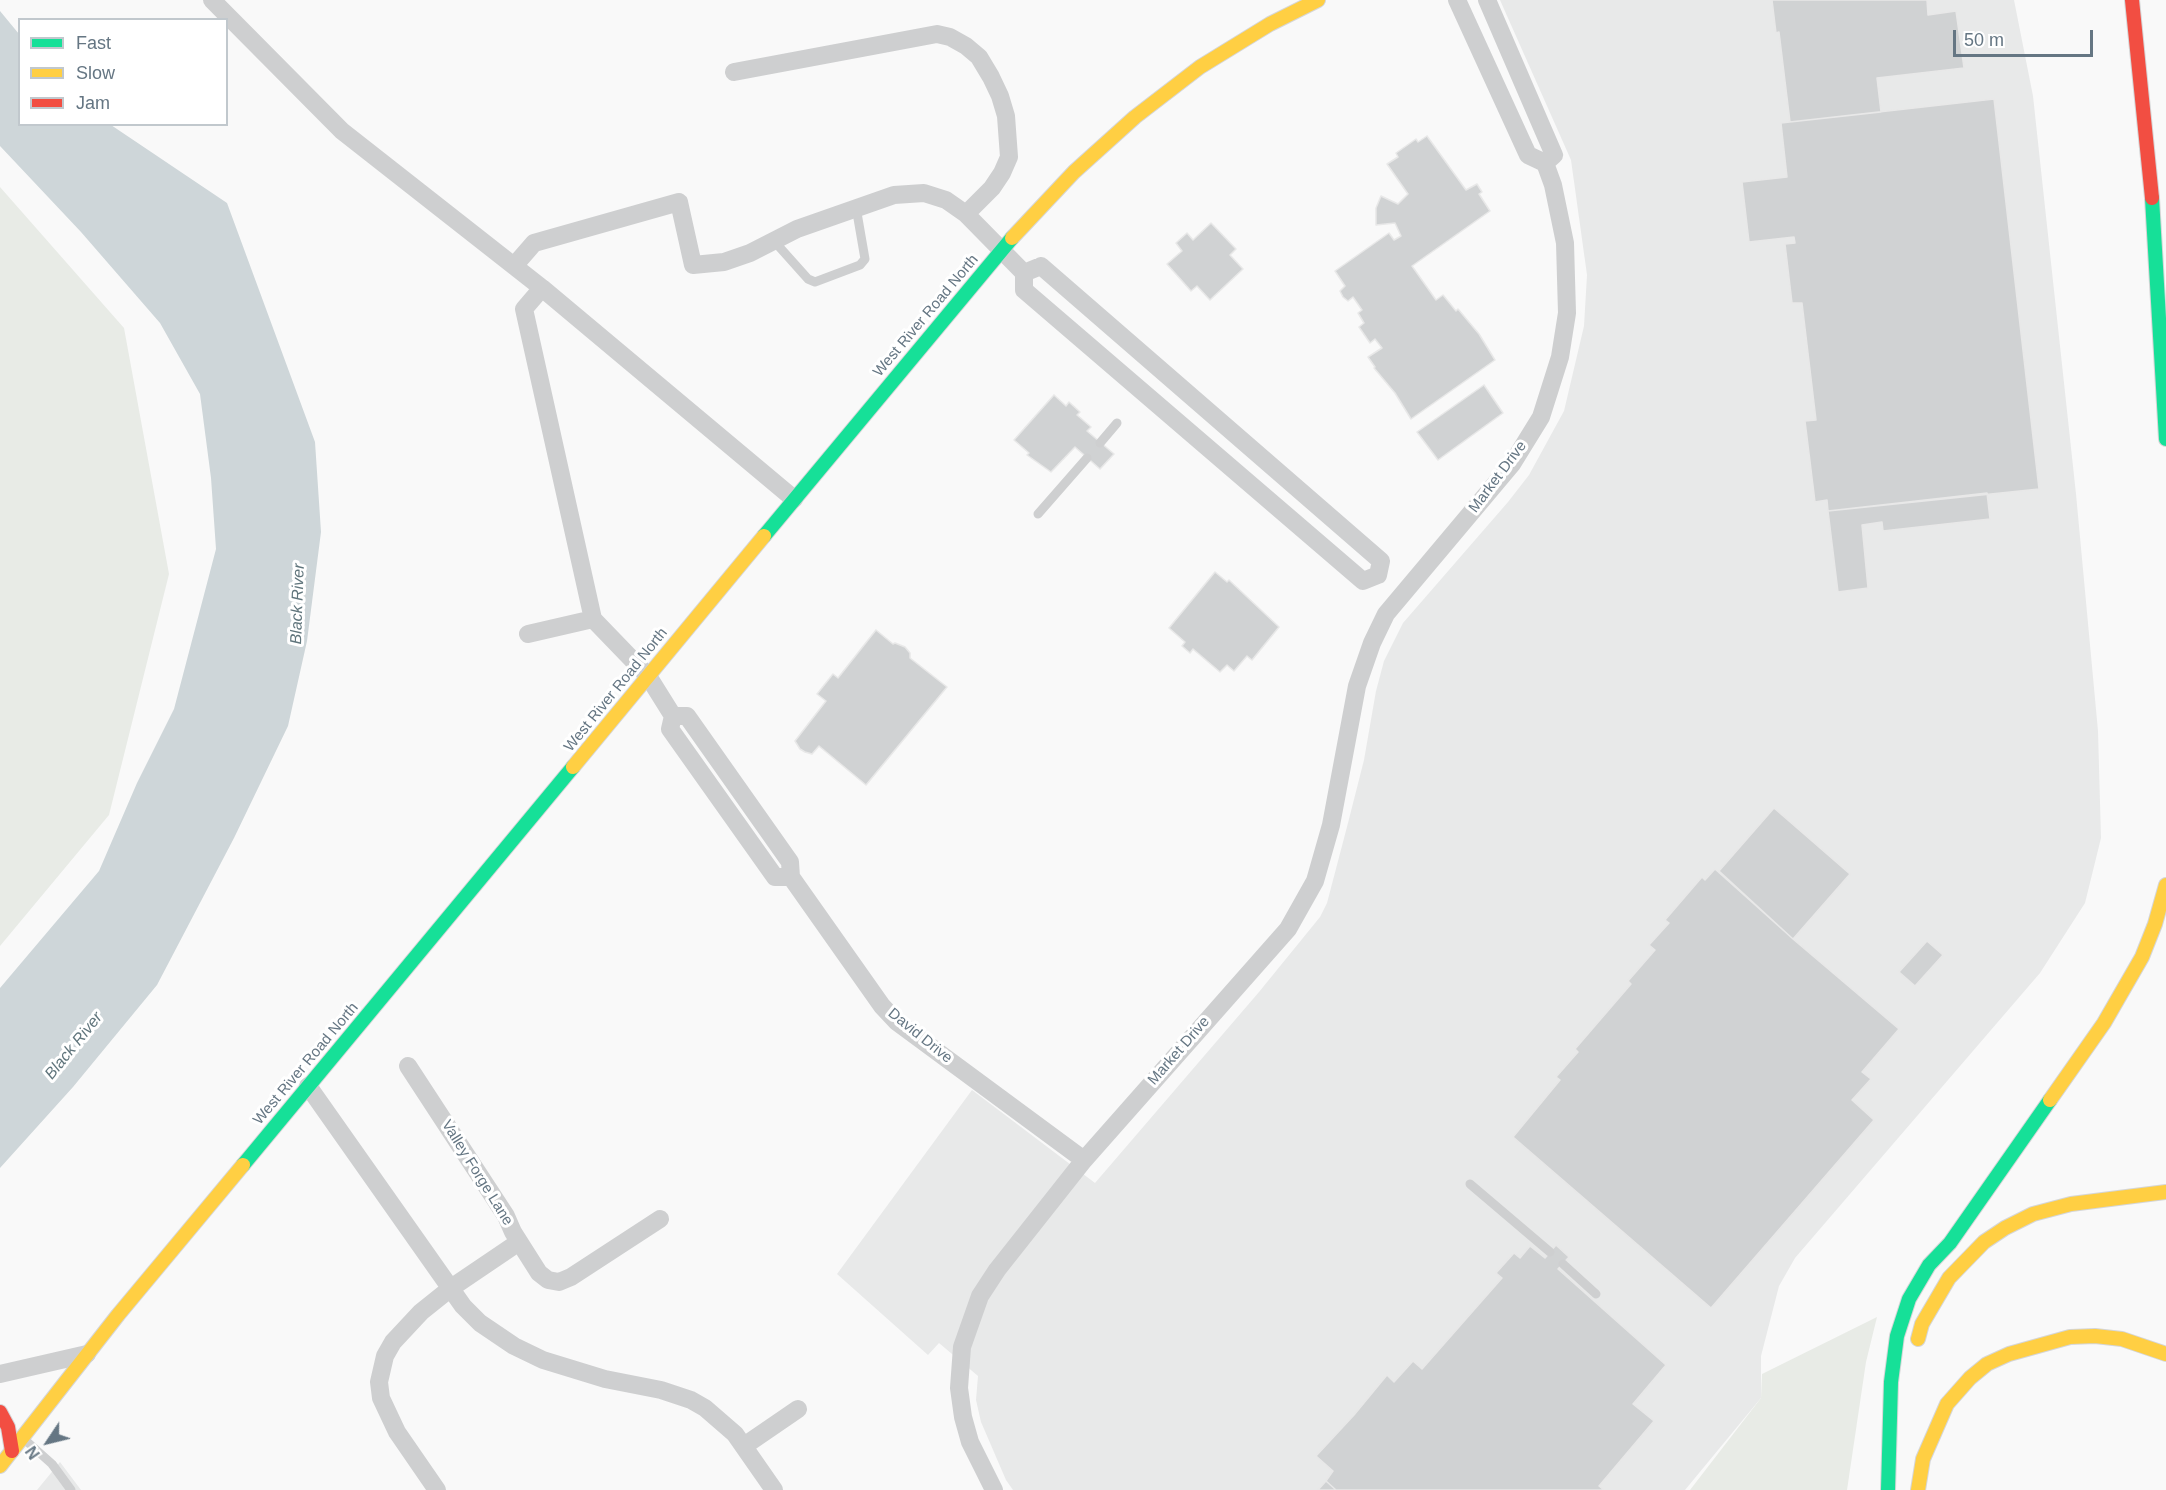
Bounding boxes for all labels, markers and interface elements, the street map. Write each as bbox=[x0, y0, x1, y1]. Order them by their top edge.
legend bbox=[18, 18, 228, 126]
scale bar bbox=[1956, 18, 2096, 56]
text: 50 m bbox=[1964, 30, 2004, 50]
text: Fast bbox=[76, 33, 111, 53]
text: Slow bbox=[76, 63, 115, 83]
text: Jam bbox=[76, 93, 110, 113]
street label: West River Road North bbox=[870, 251, 982, 381]
street label: Market Drive bbox=[1465, 438, 1531, 516]
water label: Black River bbox=[287, 563, 309, 645]
street label: West River Road North bbox=[561, 625, 671, 755]
street label: West River Road North bbox=[250, 999, 362, 1129]
street label: David Drive bbox=[884, 1005, 956, 1067]
water label: Black River bbox=[41, 1009, 107, 1083]
street label: Market Drive bbox=[1144, 1013, 1214, 1089]
street label: Valley Forge Lane bbox=[437, 1117, 517, 1229]
north arrow bbox=[18, 1412, 78, 1472]
text: N bbox=[23, 1443, 43, 1462]

